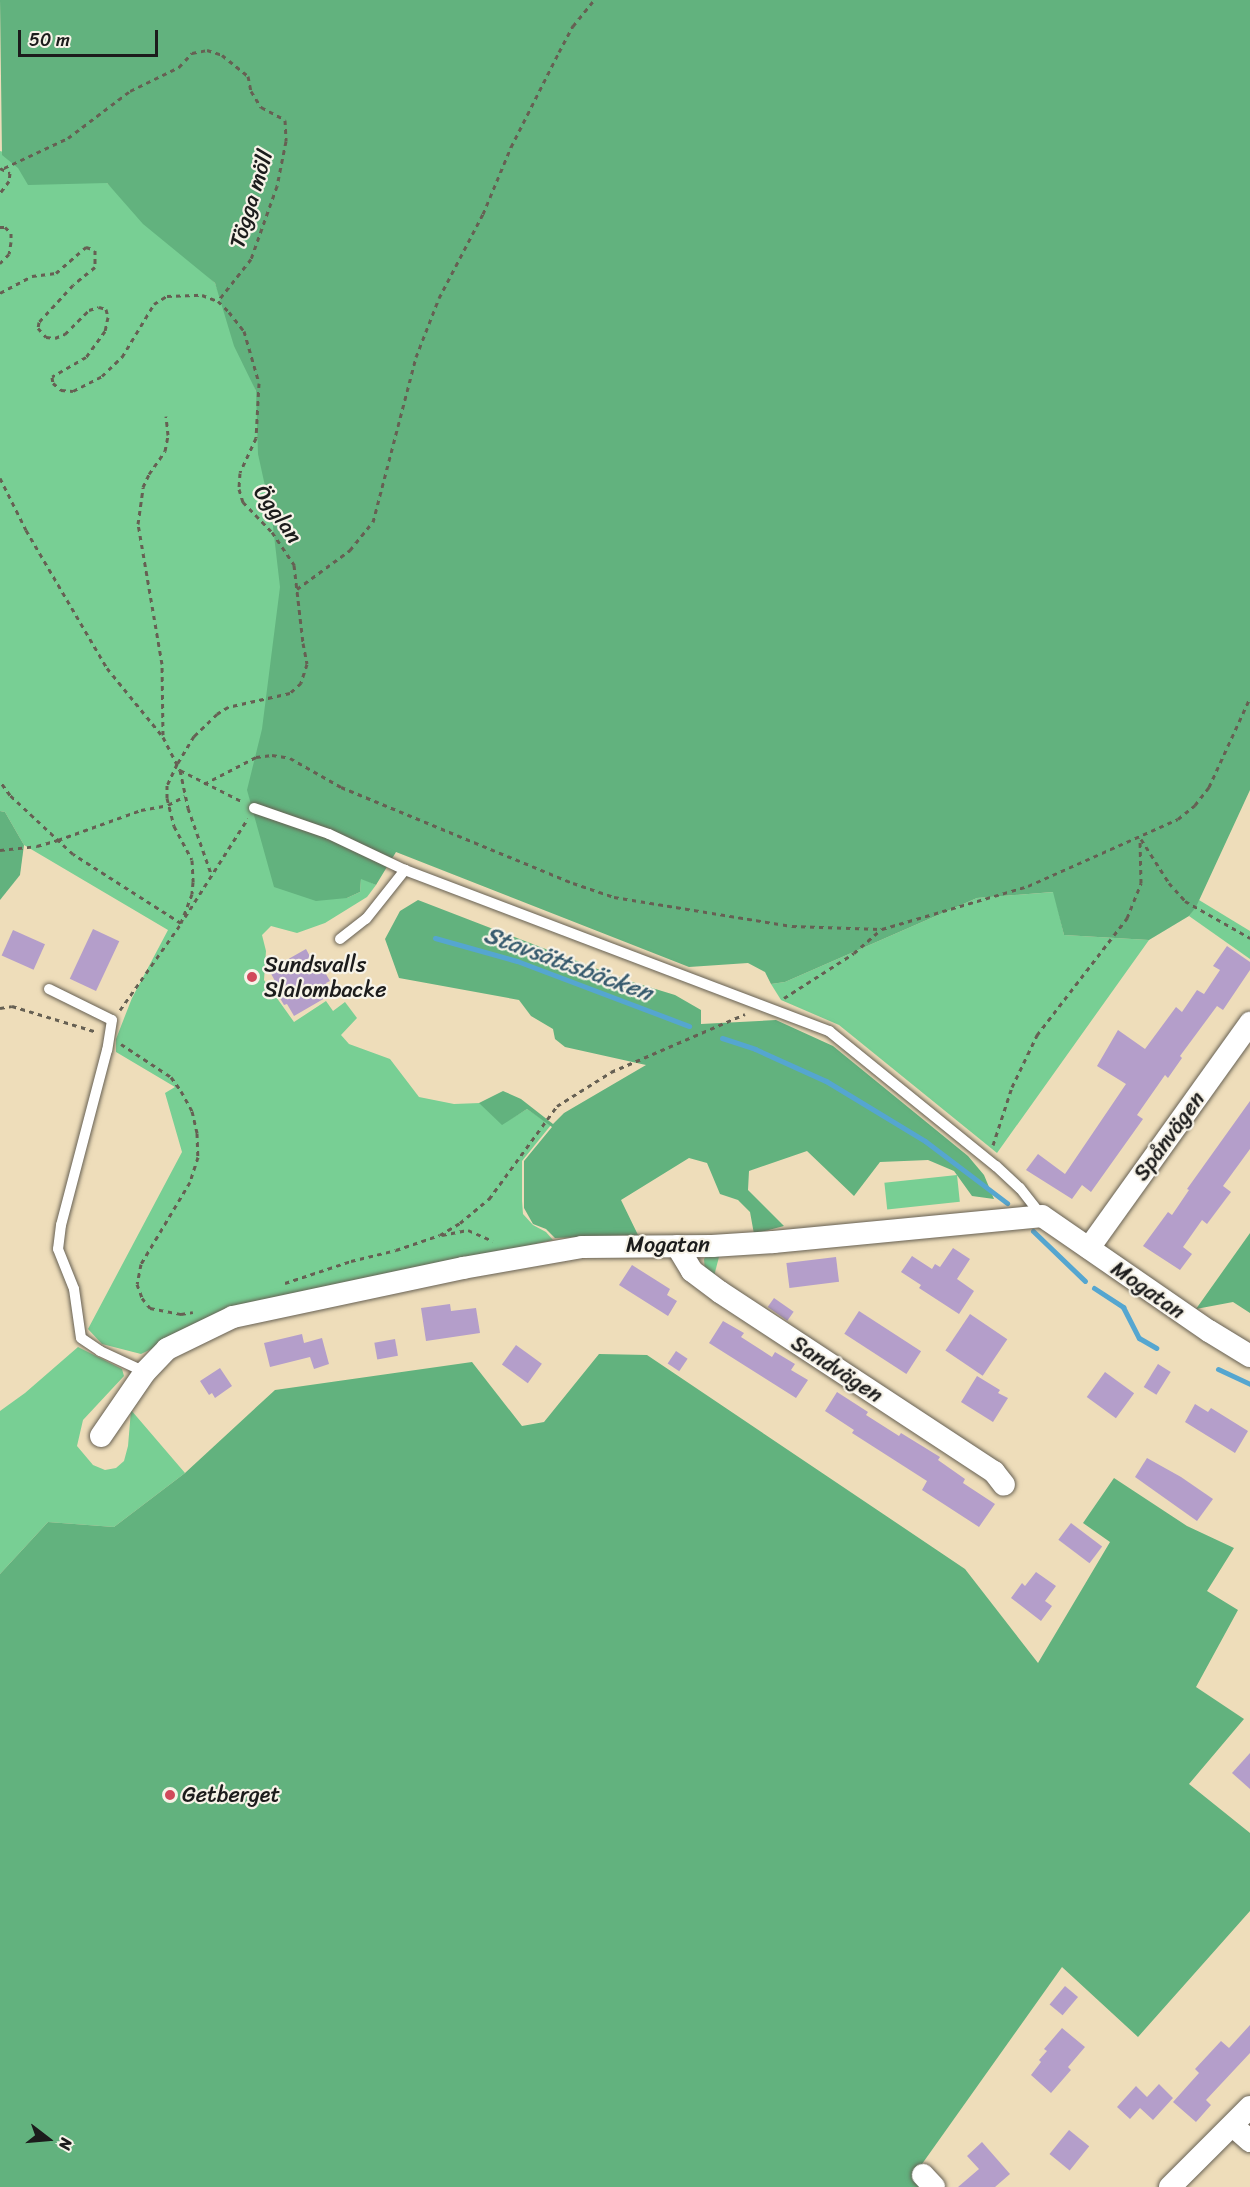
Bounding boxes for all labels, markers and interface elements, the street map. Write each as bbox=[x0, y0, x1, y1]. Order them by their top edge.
scale bar bbox=[21, 18, 160, 56]
text: 50 m bbox=[29, 24, 70, 56]
street label: Tögga möll bbox=[224, 147, 278, 251]
street label: Ögglan bbox=[248, 480, 308, 548]
water label: Stavsättsbäcken bbox=[480, 920, 656, 1008]
place label: Sundsvalls Slalombacke bbox=[264, 951, 387, 1002]
marker: Sundsvalls Slalombacke bbox=[245, 970, 259, 984]
street label: Spånvägen bbox=[1128, 1086, 1210, 1186]
street label: Mogatan bbox=[626, 1232, 710, 1258]
street label: Mogatan bbox=[1106, 1255, 1190, 1325]
street label: Sandvägen bbox=[786, 1330, 888, 1408]
place label: Getberget bbox=[182, 1782, 280, 1808]
marker: Getberget bbox=[163, 1788, 177, 1802]
north arrow bbox=[18, 2109, 78, 2169]
text: N bbox=[50, 2135, 81, 2153]

